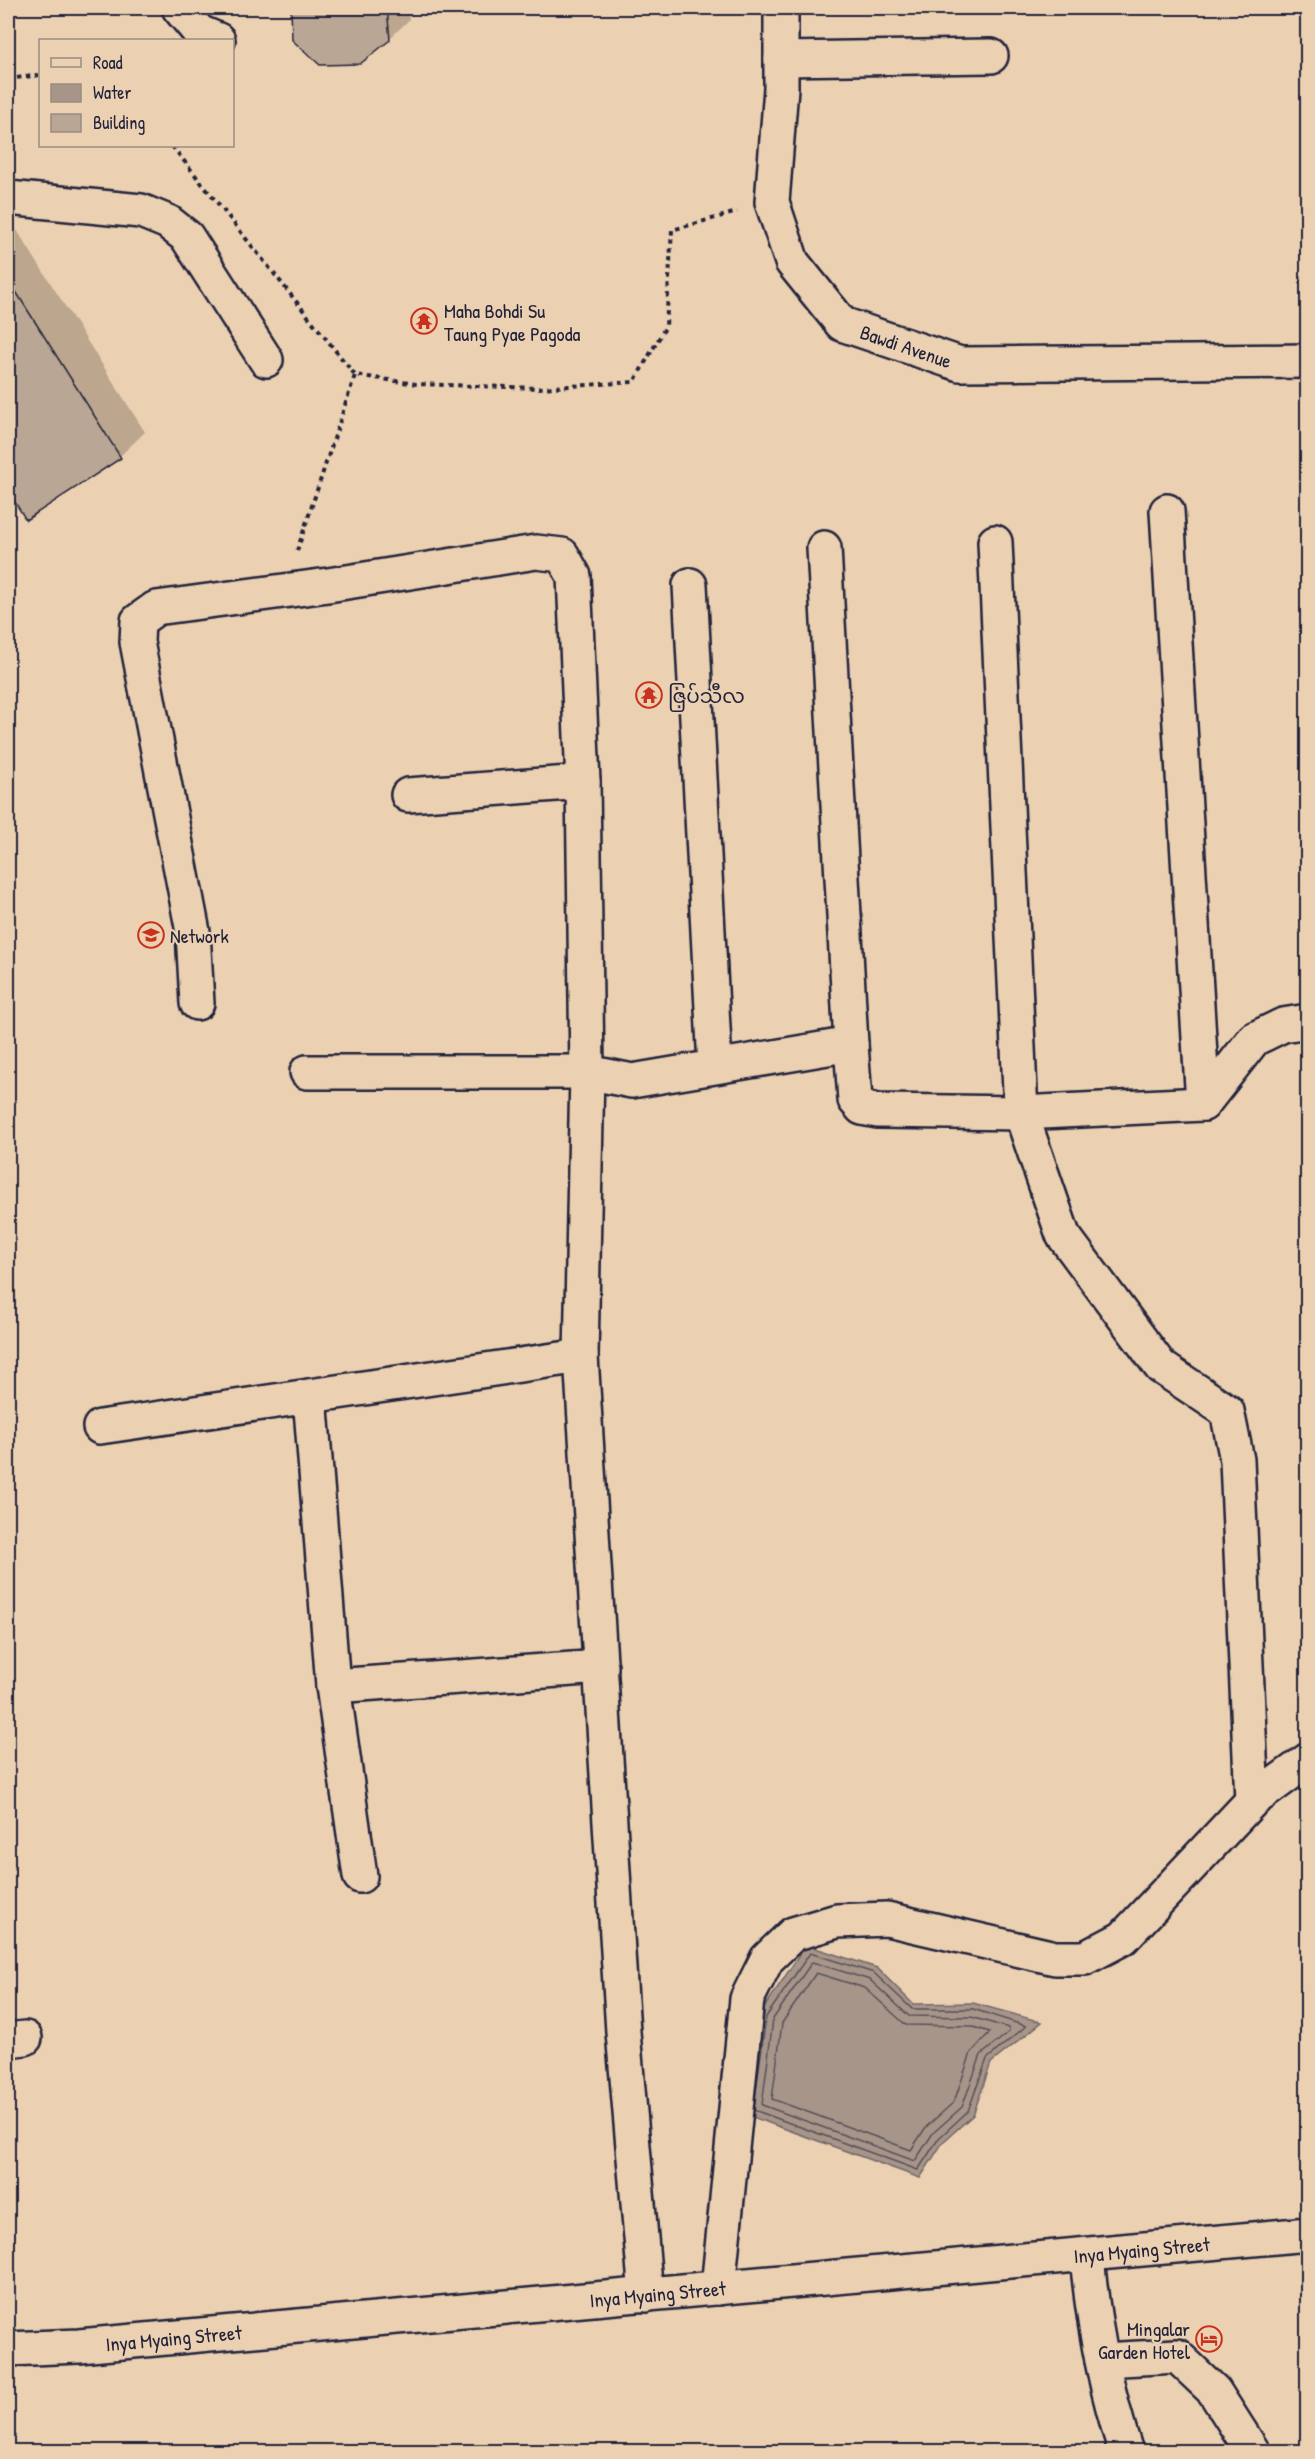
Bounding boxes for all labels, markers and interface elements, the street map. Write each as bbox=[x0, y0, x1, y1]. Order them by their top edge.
legend bbox=[39, 39, 234, 147]
text: Road bbox=[93, 50, 123, 75]
text: Water bbox=[93, 80, 131, 105]
text: Building bbox=[93, 110, 145, 135]
place label: Maha Bohdi Su Taung Pyae Pagoda bbox=[444, 297, 580, 347]
temple icon: Maha Bohdi Su Taung Pyae Pagoda bbox=[409, 306, 439, 336]
street label: Bawdi Avenue bbox=[857, 318, 955, 374]
temple icon: ဇြပ်သီလ bbox=[634, 680, 664, 710]
place label: ဇြပ်သီလ bbox=[668, 682, 745, 712]
school or university icon: Network bbox=[136, 920, 166, 950]
place label: Network bbox=[170, 922, 229, 949]
street label: Inya Myaing Street bbox=[1072, 2229, 1212, 2269]
street label: Inya Myaing Street bbox=[588, 2274, 728, 2313]
place label: Mingalar Garden Hotel bbox=[1098, 2315, 1191, 2365]
street label: Inya Myaing Street bbox=[104, 2318, 244, 2357]
hotel icon: Mingalar Garden Hotel bbox=[1194, 2324, 1224, 2354]

